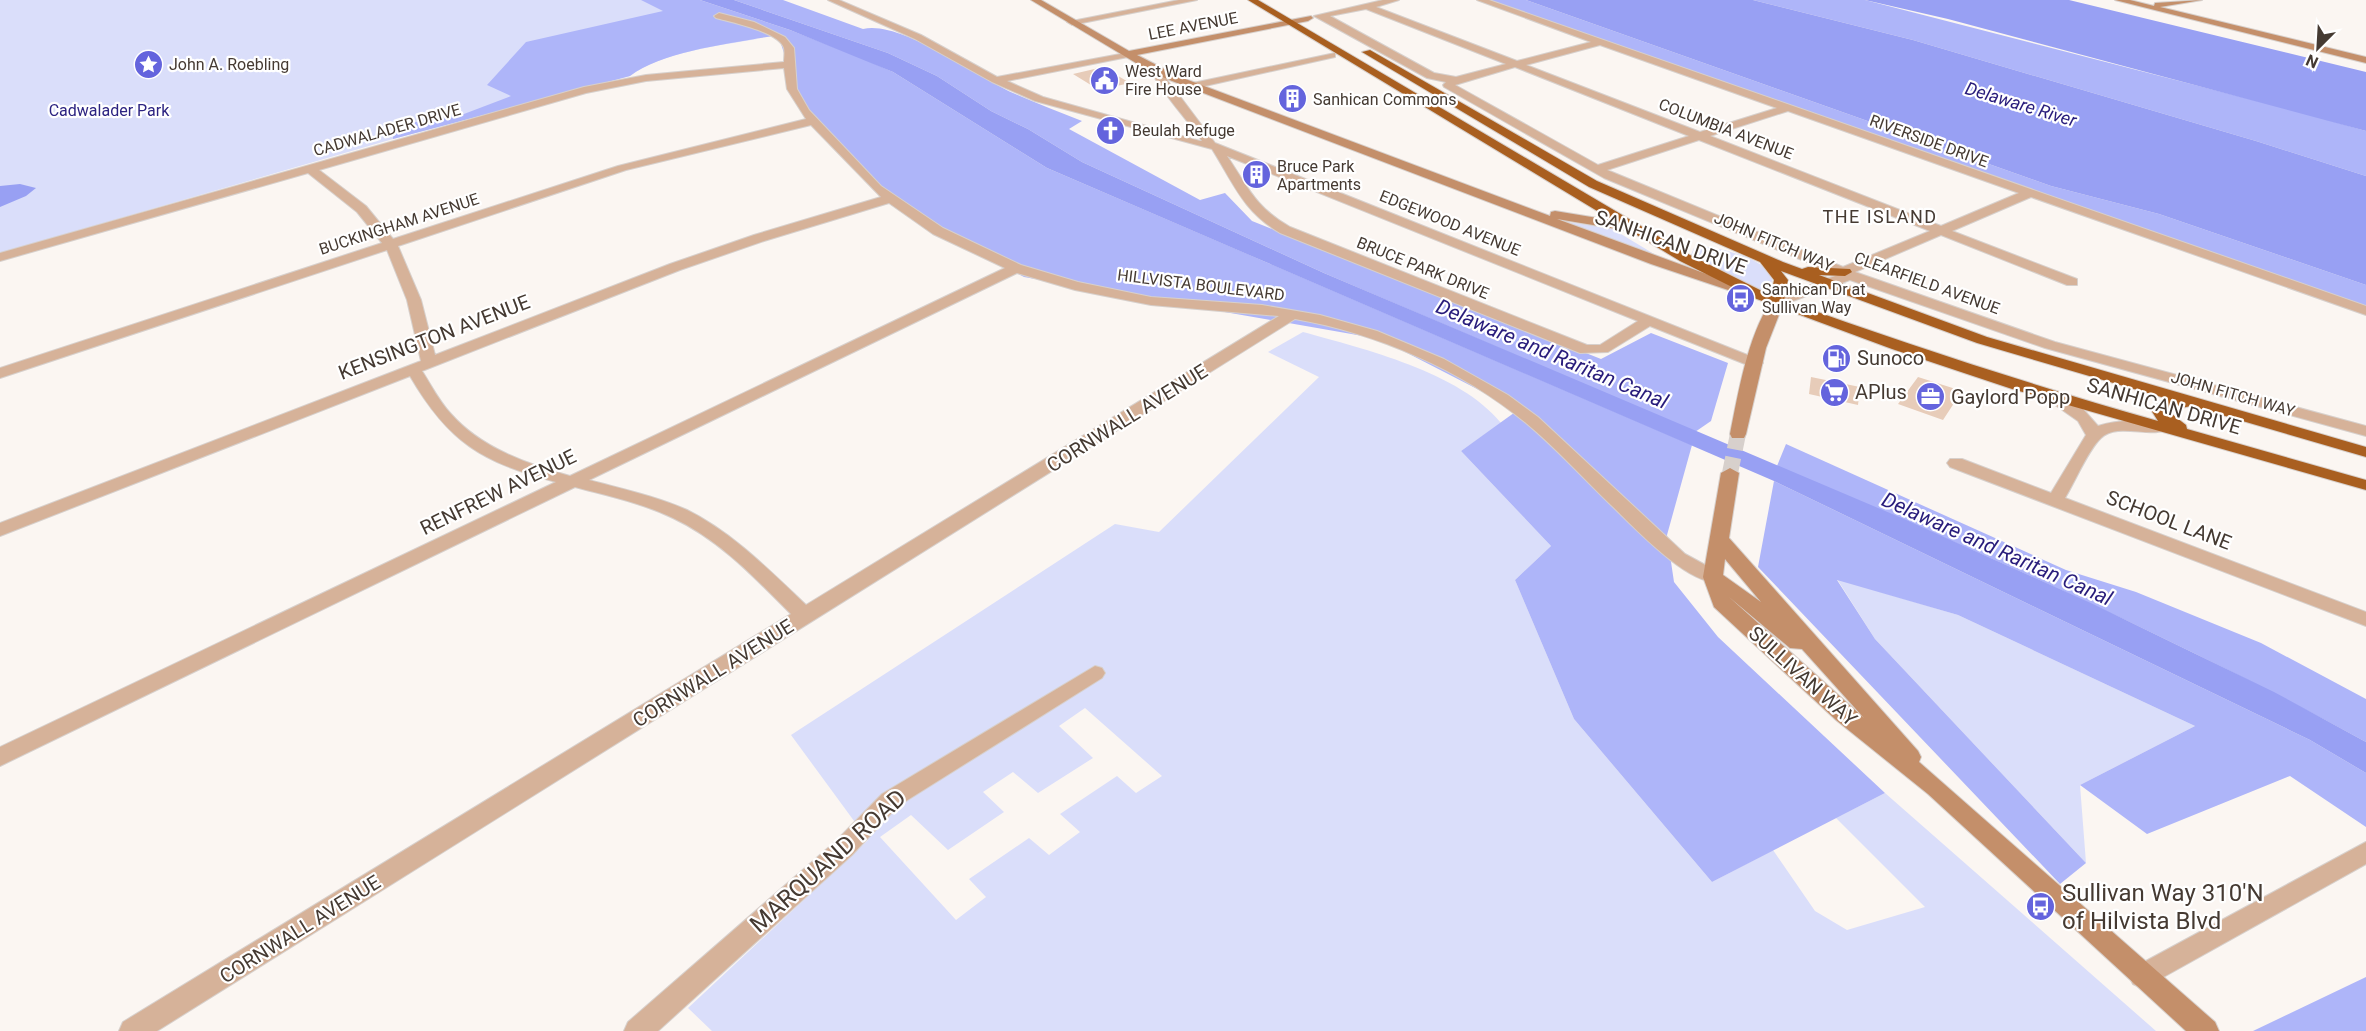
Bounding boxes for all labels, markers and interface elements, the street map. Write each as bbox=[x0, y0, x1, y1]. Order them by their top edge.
street label: LEE AVENUE bbox=[1147, 8, 1239, 44]
north arrow bbox=[2288, 18, 2348, 78]
place icon: John A. Roebling bbox=[132, 48, 164, 80]
text: N bbox=[2303, 50, 2321, 72]
place label: John A. Roebling bbox=[169, 55, 289, 74]
place label: West Ward Fire House bbox=[1125, 62, 1202, 99]
public building icon: West Ward Fire House bbox=[1088, 64, 1120, 96]
water label: Delaware River bbox=[1963, 77, 2080, 131]
building icon: Sanhican Commons bbox=[1276, 83, 1308, 115]
place label: Sanhican Commons bbox=[1313, 90, 1456, 109]
street label: COLUMBIA AVENUE bbox=[1656, 95, 1796, 163]
street label: CADWALADER DRIVE bbox=[311, 100, 463, 160]
park label: Cadwalader Park bbox=[49, 101, 170, 120]
street label: RIVERSIDE DRIVE bbox=[1867, 111, 1991, 171]
church icon: Beulah Refuge bbox=[1095, 114, 1127, 146]
place label: Beulah Refuge bbox=[1132, 121, 1235, 140]
place label: Bruce Park Apartments bbox=[1277, 157, 1361, 194]
building icon: Bruce Park Apartments bbox=[1240, 159, 1272, 191]
street label: EDGEWOOD AVENUE bbox=[1377, 186, 1523, 260]
street label: BUCKINGHAM AVENUE bbox=[317, 189, 481, 259]
street label: SANHICAN DRIVE bbox=[1592, 205, 1750, 279]
district label: THE ISLAND bbox=[1822, 206, 1938, 227]
street label: JOHN FITCH WAY bbox=[1711, 208, 1837, 276]
street label: BRUCE PARK DRIVE bbox=[1354, 233, 1492, 303]
street label: CLEARFIELD AVENUE bbox=[1852, 248, 2002, 318]
street label: HILLVISTA BOULEVARD bbox=[1116, 265, 1286, 305]
place label: Sanhican Dr at Sullivan Way bbox=[1762, 280, 1865, 317]
bus stop icon: Sanhican Dr at Sullivan Way bbox=[1725, 282, 1757, 314]
street label: KENSINGTON AVENUE bbox=[335, 289, 533, 385]
water label: Delaware and Raritan Canal bbox=[1432, 294, 1672, 414]
fuel station icon: Sunoco bbox=[1820, 342, 1852, 374]
place label: Sunoco bbox=[1857, 346, 1924, 370]
street label: CORNWALL AVENUE bbox=[1042, 359, 1212, 477]
street label: JOHN FITCH WAY bbox=[2169, 367, 2297, 421]
street label: SANHICAN DRIVE bbox=[2084, 373, 2244, 439]
supermarket icon: APlus bbox=[1818, 376, 1850, 408]
place label: APlus bbox=[1855, 380, 1907, 404]
office icon: Gaylord Popp bbox=[1914, 381, 1946, 413]
place label: Gaylord Popp bbox=[1951, 385, 2070, 409]
street label: RENFREW AVENUE bbox=[416, 444, 580, 540]
street label: SCHOOL LANE bbox=[2103, 485, 2235, 555]
water label: Delaware and Raritan Canal bbox=[1878, 487, 2117, 611]
street label: CORNWALL AVENUE bbox=[628, 614, 798, 732]
street label: SULLIVAN WAY bbox=[1744, 621, 1862, 731]
street label: MARQUAND ROAD bbox=[744, 784, 912, 938]
street label: CORNWALL AVENUE bbox=[215, 870, 385, 988]
place label: Sullivan Way 310'N of Hilvista Blvd bbox=[2062, 879, 2264, 935]
bus stop icon: Sullivan Way 310'N of Hilvista Blvd bbox=[2025, 891, 2057, 923]

